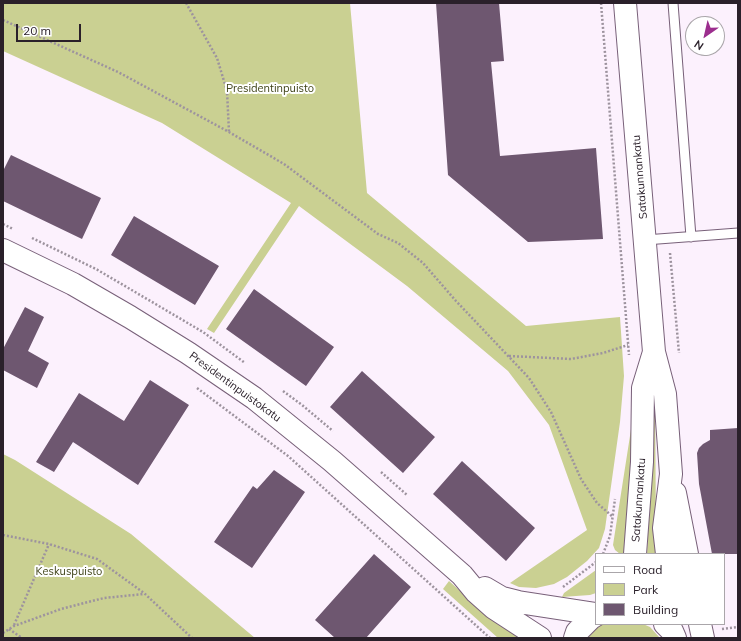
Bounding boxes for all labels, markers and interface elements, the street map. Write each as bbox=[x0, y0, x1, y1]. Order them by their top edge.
scale bar bbox=[18, 16, 83, 42]
north arrow bbox=[685, 16, 725, 56]
text: 20 m bbox=[23, 23, 51, 38]
text: N bbox=[691, 37, 706, 53]
park label: Presidentinpuisto bbox=[226, 82, 314, 96]
street label: Satakunnankatu bbox=[630, 134, 650, 220]
street label: Presidentinpuistokatu bbox=[186, 349, 284, 425]
street label: Satakunnankatu bbox=[629, 458, 649, 542]
legend bbox=[595, 553, 725, 625]
text: Road bbox=[633, 562, 662, 577]
park label: Keskuspuisto bbox=[36, 565, 102, 579]
text: Park bbox=[633, 582, 658, 597]
text: Building bbox=[633, 602, 678, 617]

